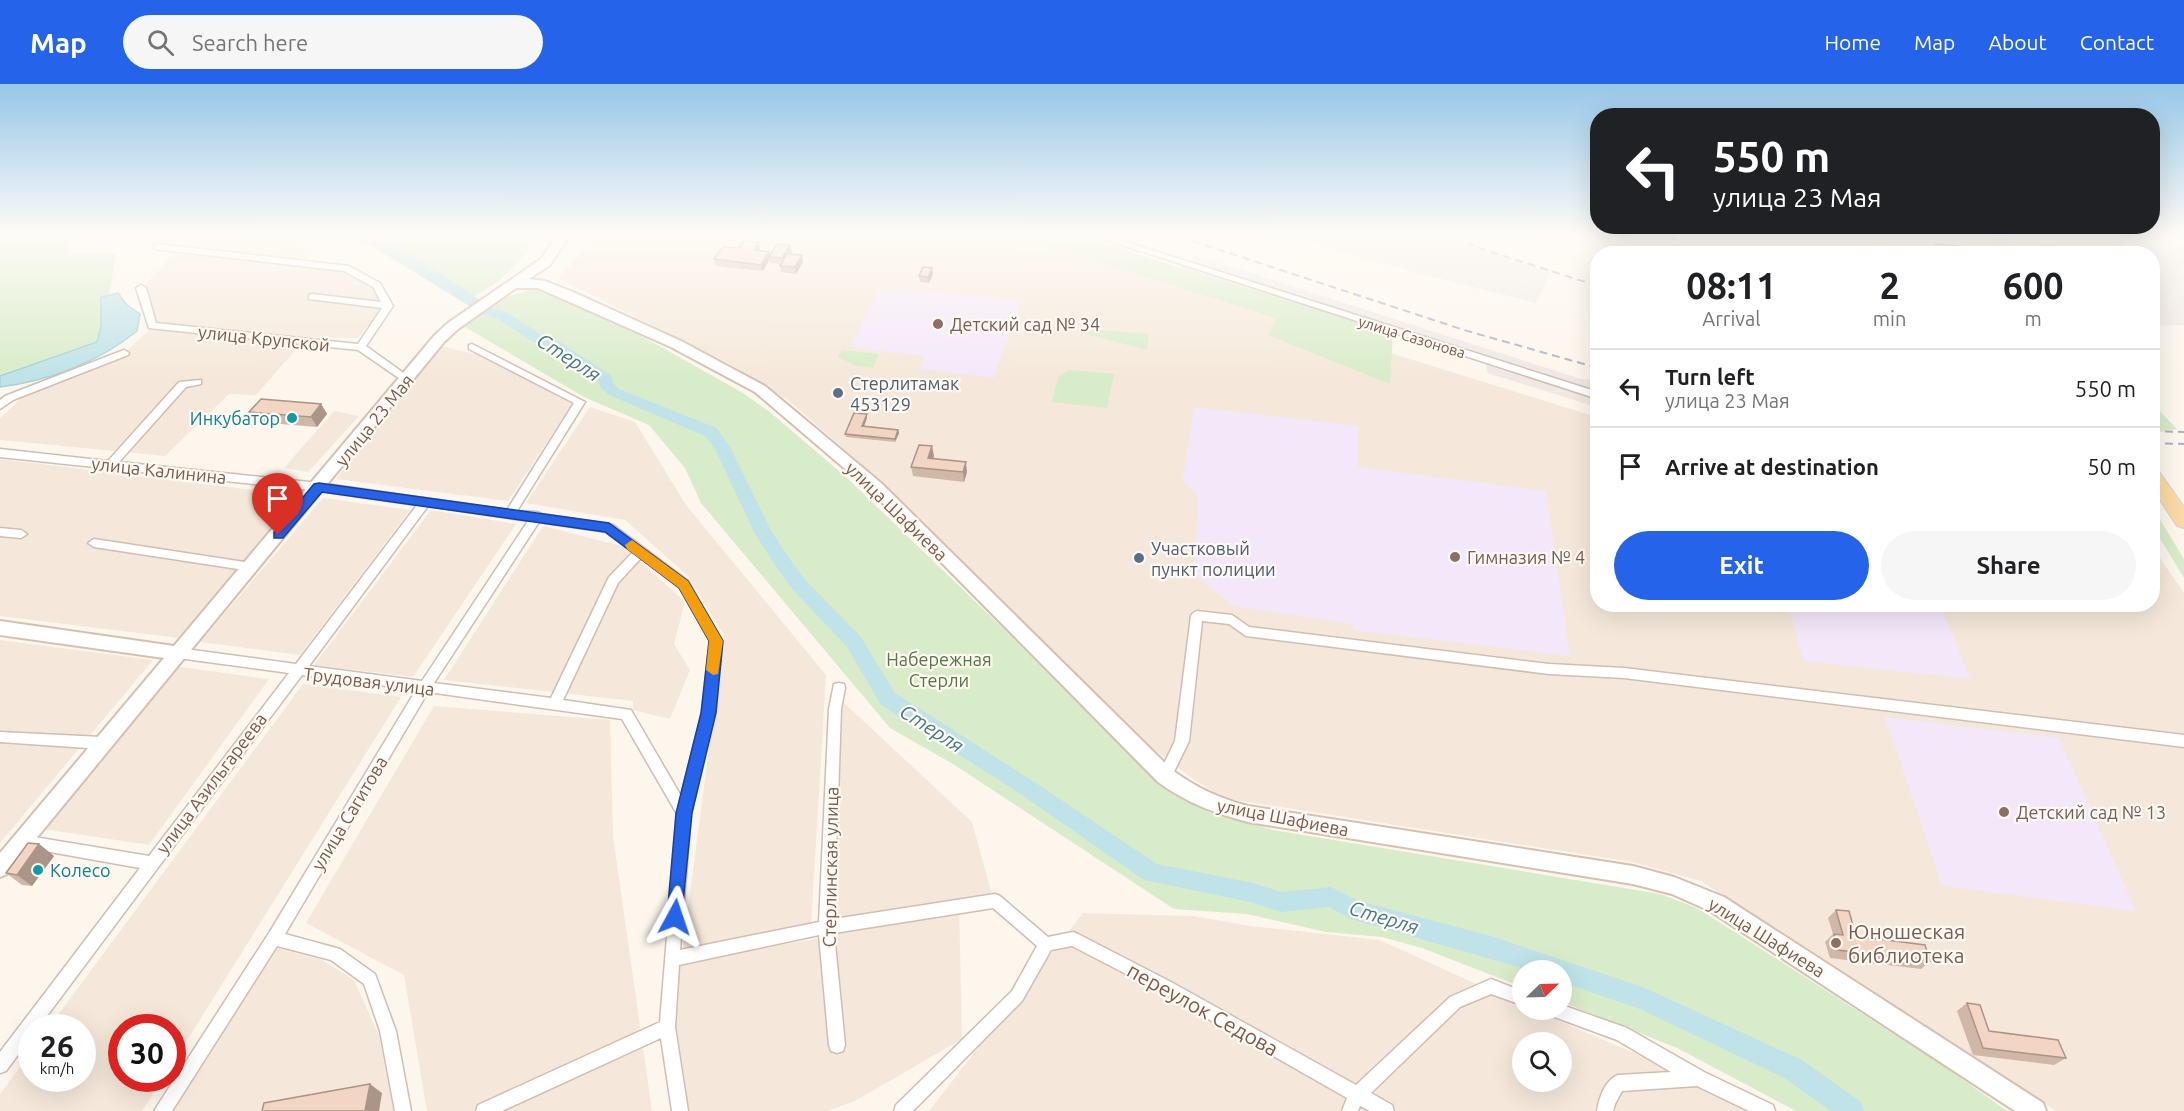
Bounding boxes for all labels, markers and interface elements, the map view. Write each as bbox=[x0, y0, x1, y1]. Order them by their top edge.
search box bbox=[123, 15, 543, 69]
icon: search bbox=[144, 26, 177, 59]
text: Map bbox=[30, 27, 87, 58]
text: Search here bbox=[192, 30, 308, 55]
text: Home bbox=[1824, 30, 1881, 54]
text: Map bbox=[1914, 30, 1955, 54]
text: About bbox=[1988, 30, 2047, 54]
text: Contact bbox=[2080, 30, 2154, 54]
icon: left bbox=[1614, 132, 1692, 210]
text: 550 m bbox=[1713, 133, 1830, 180]
text: улица 23 Мая bbox=[1713, 182, 1882, 212]
text: 08:11 bbox=[1686, 265, 1776, 306]
text: 2 bbox=[1879, 265, 1900, 306]
text: 600 bbox=[2003, 265, 2064, 306]
text: Arrival bbox=[1702, 307, 1761, 330]
text: min bbox=[1873, 307, 1906, 330]
text: m bbox=[2025, 307, 2042, 330]
street label: улица Сазонова bbox=[1356, 313, 1468, 361]
place label: Детский сад № 34 bbox=[950, 314, 1100, 334]
marker: Детский сад № 34 bbox=[931, 317, 945, 331]
street label: улица Крупской bbox=[197, 321, 331, 355]
water label: Стерля bbox=[533, 328, 605, 386]
text: Turn left bbox=[1665, 364, 1755, 389]
street label: улица 23 Мая bbox=[331, 370, 417, 470]
icon: left bbox=[1614, 372, 1647, 405]
place label: Стерлитамак 453129 bbox=[850, 373, 959, 414]
text: 550 m bbox=[2075, 376, 2136, 401]
marker: Стерлитамак 453129 bbox=[831, 386, 845, 400]
text: улица 23 Мая bbox=[1665, 389, 1790, 412]
place label: Инкубатор bbox=[190, 408, 280, 428]
marker: Инкубатор bbox=[285, 411, 299, 425]
icon: arrive bbox=[1614, 450, 1647, 483]
street label: улица Калинина bbox=[90, 453, 228, 487]
text: Arrive at destination bbox=[1665, 454, 1879, 479]
text: 50 m bbox=[2087, 454, 2136, 479]
street label: улица Шафиева bbox=[842, 457, 952, 565]
pin bbox=[252, 473, 303, 535]
icon: arrive bbox=[261, 482, 294, 515]
button: Exit bbox=[1614, 531, 1869, 600]
button: Share bbox=[1881, 531, 2136, 600]
place label: Участковый пункт полиции bbox=[1151, 538, 1276, 579]
place label: Гимназия № 4 bbox=[1467, 547, 1585, 567]
marker: Гимназия № 4 bbox=[1448, 550, 1462, 564]
marker: Участковый пункт полиции bbox=[1132, 551, 1146, 565]
park label: Набережная Стерли bbox=[886, 649, 992, 690]
street label: Трудовая улица bbox=[302, 663, 436, 699]
water label: Стерля bbox=[896, 699, 968, 757]
street label: улица Азильгареева bbox=[152, 709, 270, 857]
street label: улица Сагитова bbox=[307, 752, 391, 874]
street label: Стерлинская улица bbox=[819, 786, 841, 948]
street label: улица Шафиева bbox=[1216, 794, 1350, 840]
place label: Детский сад № 13 bbox=[2016, 802, 2166, 822]
marker: Детский сад № 13 bbox=[1997, 805, 2011, 819]
place label: Колесо bbox=[50, 860, 111, 880]
marker: Колесо bbox=[31, 863, 45, 877]
position arrow bbox=[643, 885, 707, 949]
street label: улица Шафиева bbox=[1705, 893, 1829, 981]
water label: Стерля bbox=[1347, 896, 1421, 938]
place label: Юношеская библиотека bbox=[1848, 919, 1965, 967]
marker: Юношеская библиотека bbox=[1829, 936, 1843, 950]
street label: переулок Седова bbox=[1123, 958, 1283, 1060]
north arrow bbox=[1512, 960, 1572, 1020]
map controls bbox=[1512, 960, 1572, 1092]
speed limit sign: 30 bbox=[108, 1014, 186, 1092]
text: 26 bbox=[40, 1029, 74, 1063]
button: search bbox=[1512, 1032, 1572, 1092]
text: km/h bbox=[40, 1060, 74, 1077]

